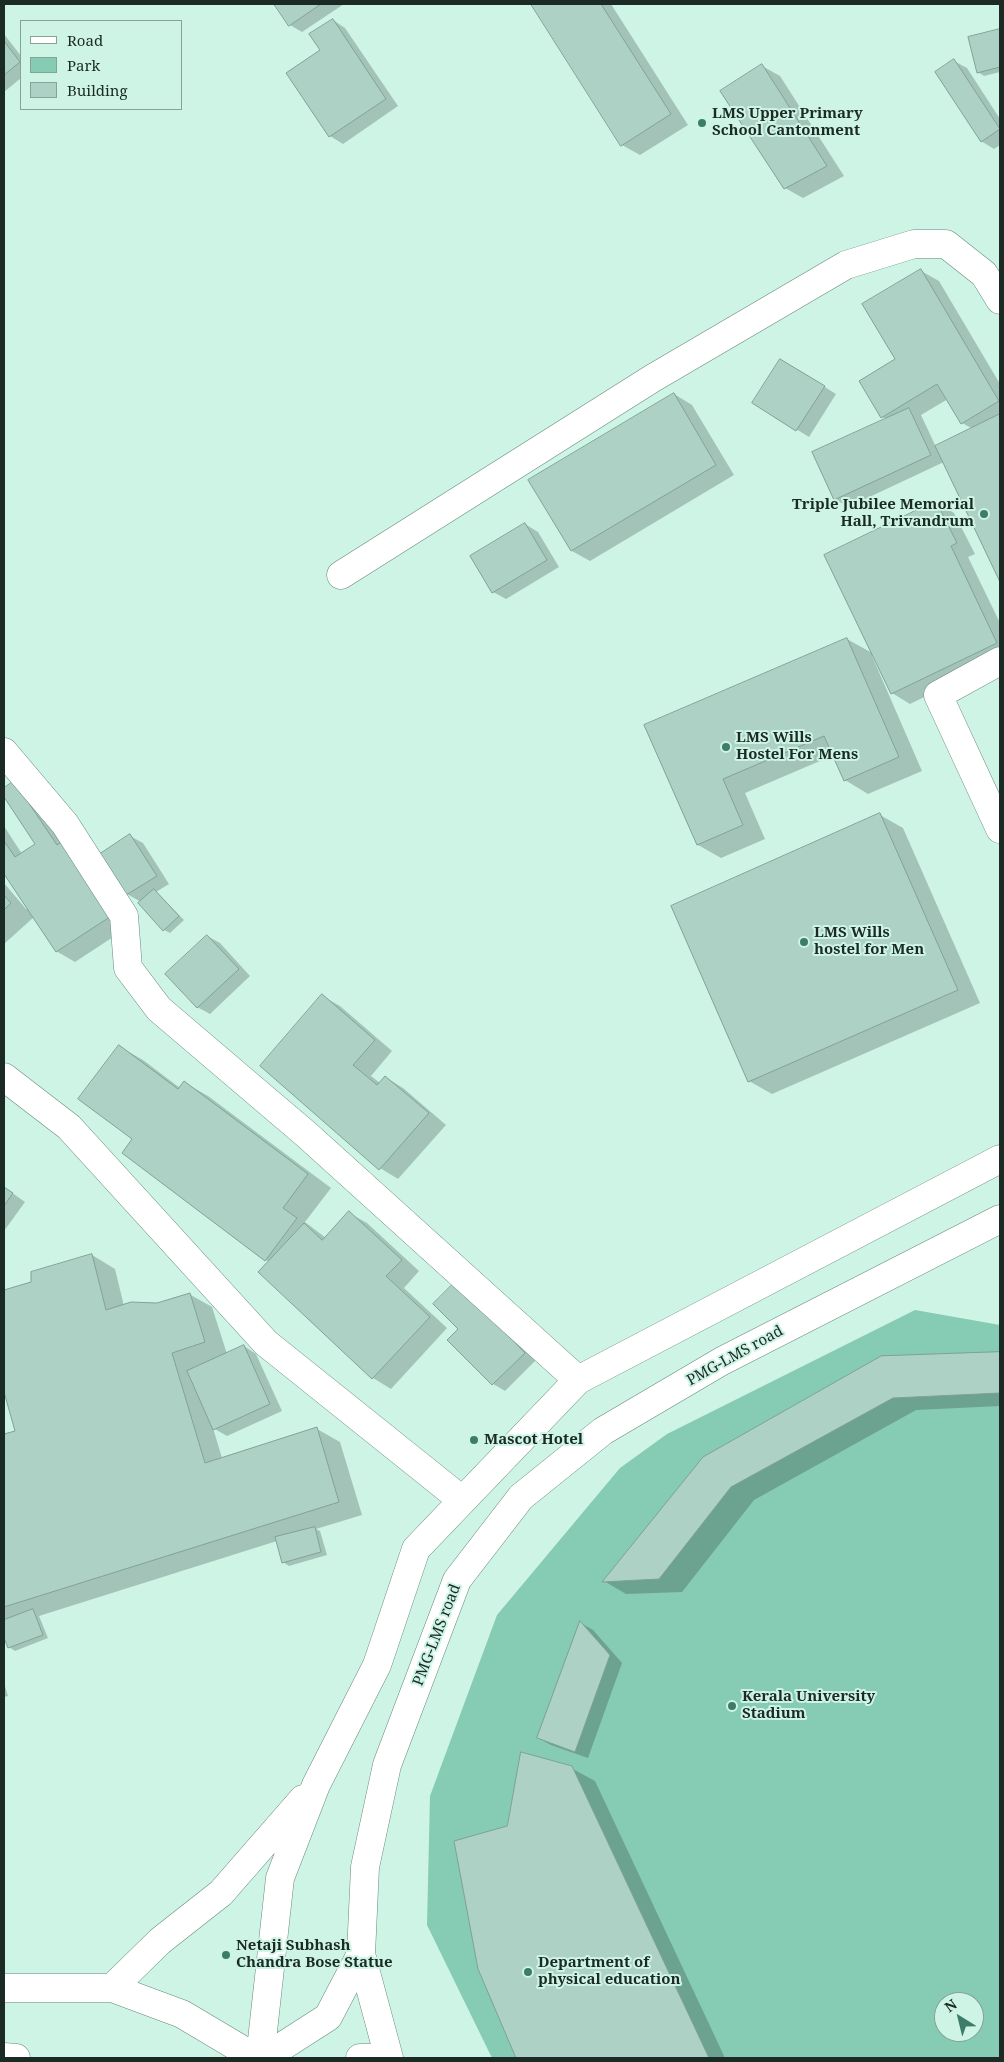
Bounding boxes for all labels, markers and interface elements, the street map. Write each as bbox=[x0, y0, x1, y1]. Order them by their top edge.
legend bbox=[20, 20, 182, 110]
text: Road bbox=[67, 30, 103, 50]
text: Park bbox=[67, 55, 100, 75]
text: Building bbox=[67, 80, 128, 100]
place label: LMS Upper Primary School Cantonment bbox=[712, 105, 863, 140]
marker: LMS Upper Primary School Cantonment bbox=[696, 117, 708, 129]
place label: Triple Jubilee Memorial Hall, Trivandrum bbox=[792, 496, 974, 531]
marker: Triple Jubilee Memorial Hall, Trivandrum bbox=[978, 508, 990, 520]
place label: LMS Wills Hostel For Mens bbox=[736, 729, 858, 764]
marker: LMS Wills Hostel For Mens bbox=[720, 741, 732, 753]
place label: LMS Wills hostel for Men bbox=[814, 924, 924, 959]
marker: LMS Wills hostel for Men bbox=[798, 936, 810, 948]
street label: PMG-LMS road bbox=[684, 1322, 786, 1390]
place label: Mascot Hotel bbox=[484, 1431, 583, 1449]
marker: Mascot Hotel bbox=[468, 1434, 480, 1446]
street label: PMG-LMS road bbox=[409, 1582, 465, 1688]
place label: Kerala University Stadium bbox=[742, 1688, 875, 1723]
marker: Kerala University Stadium bbox=[726, 1700, 738, 1712]
place label: Netaji Subhash Chandra Bose Statue bbox=[236, 1937, 393, 1972]
marker: Netaji Subhash Chandra Bose Statue bbox=[220, 1949, 232, 1961]
place label: Department of physical education bbox=[538, 1954, 680, 1989]
marker: Department of physical education bbox=[522, 1966, 534, 1978]
north arrow bbox=[934, 1992, 984, 2042]
text: N bbox=[940, 1994, 961, 2016]

